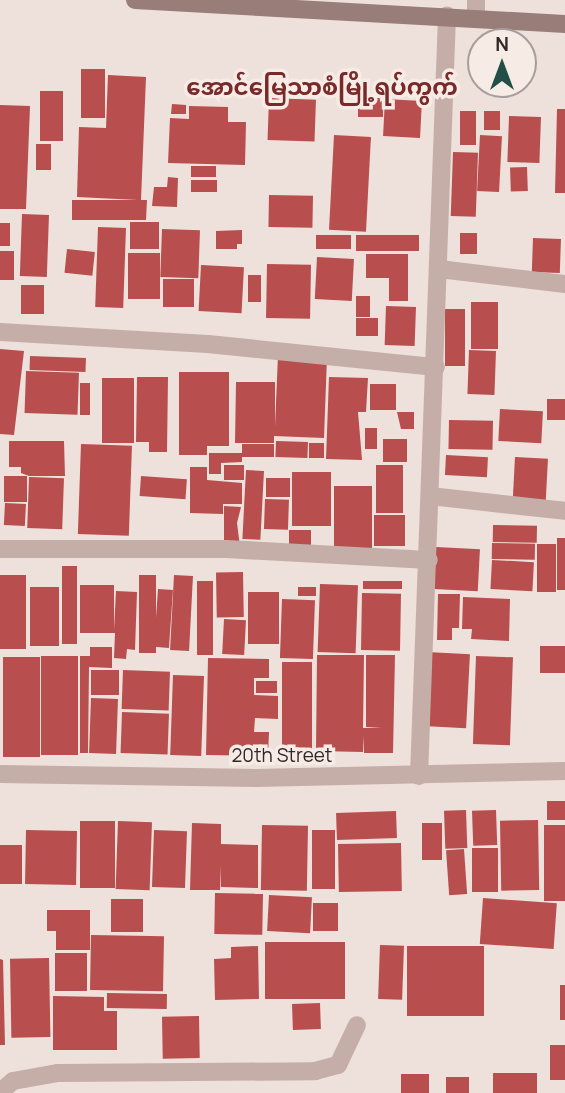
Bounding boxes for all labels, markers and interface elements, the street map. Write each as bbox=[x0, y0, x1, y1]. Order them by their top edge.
north arrow bbox=[467, 28, 537, 98]
text: N bbox=[495, 31, 509, 57]
district label: အောင်မြေသာစံမြို့ရပ်ကွက် bbox=[186, 72, 458, 100]
street label: 20th Street bbox=[232, 745, 332, 767]

